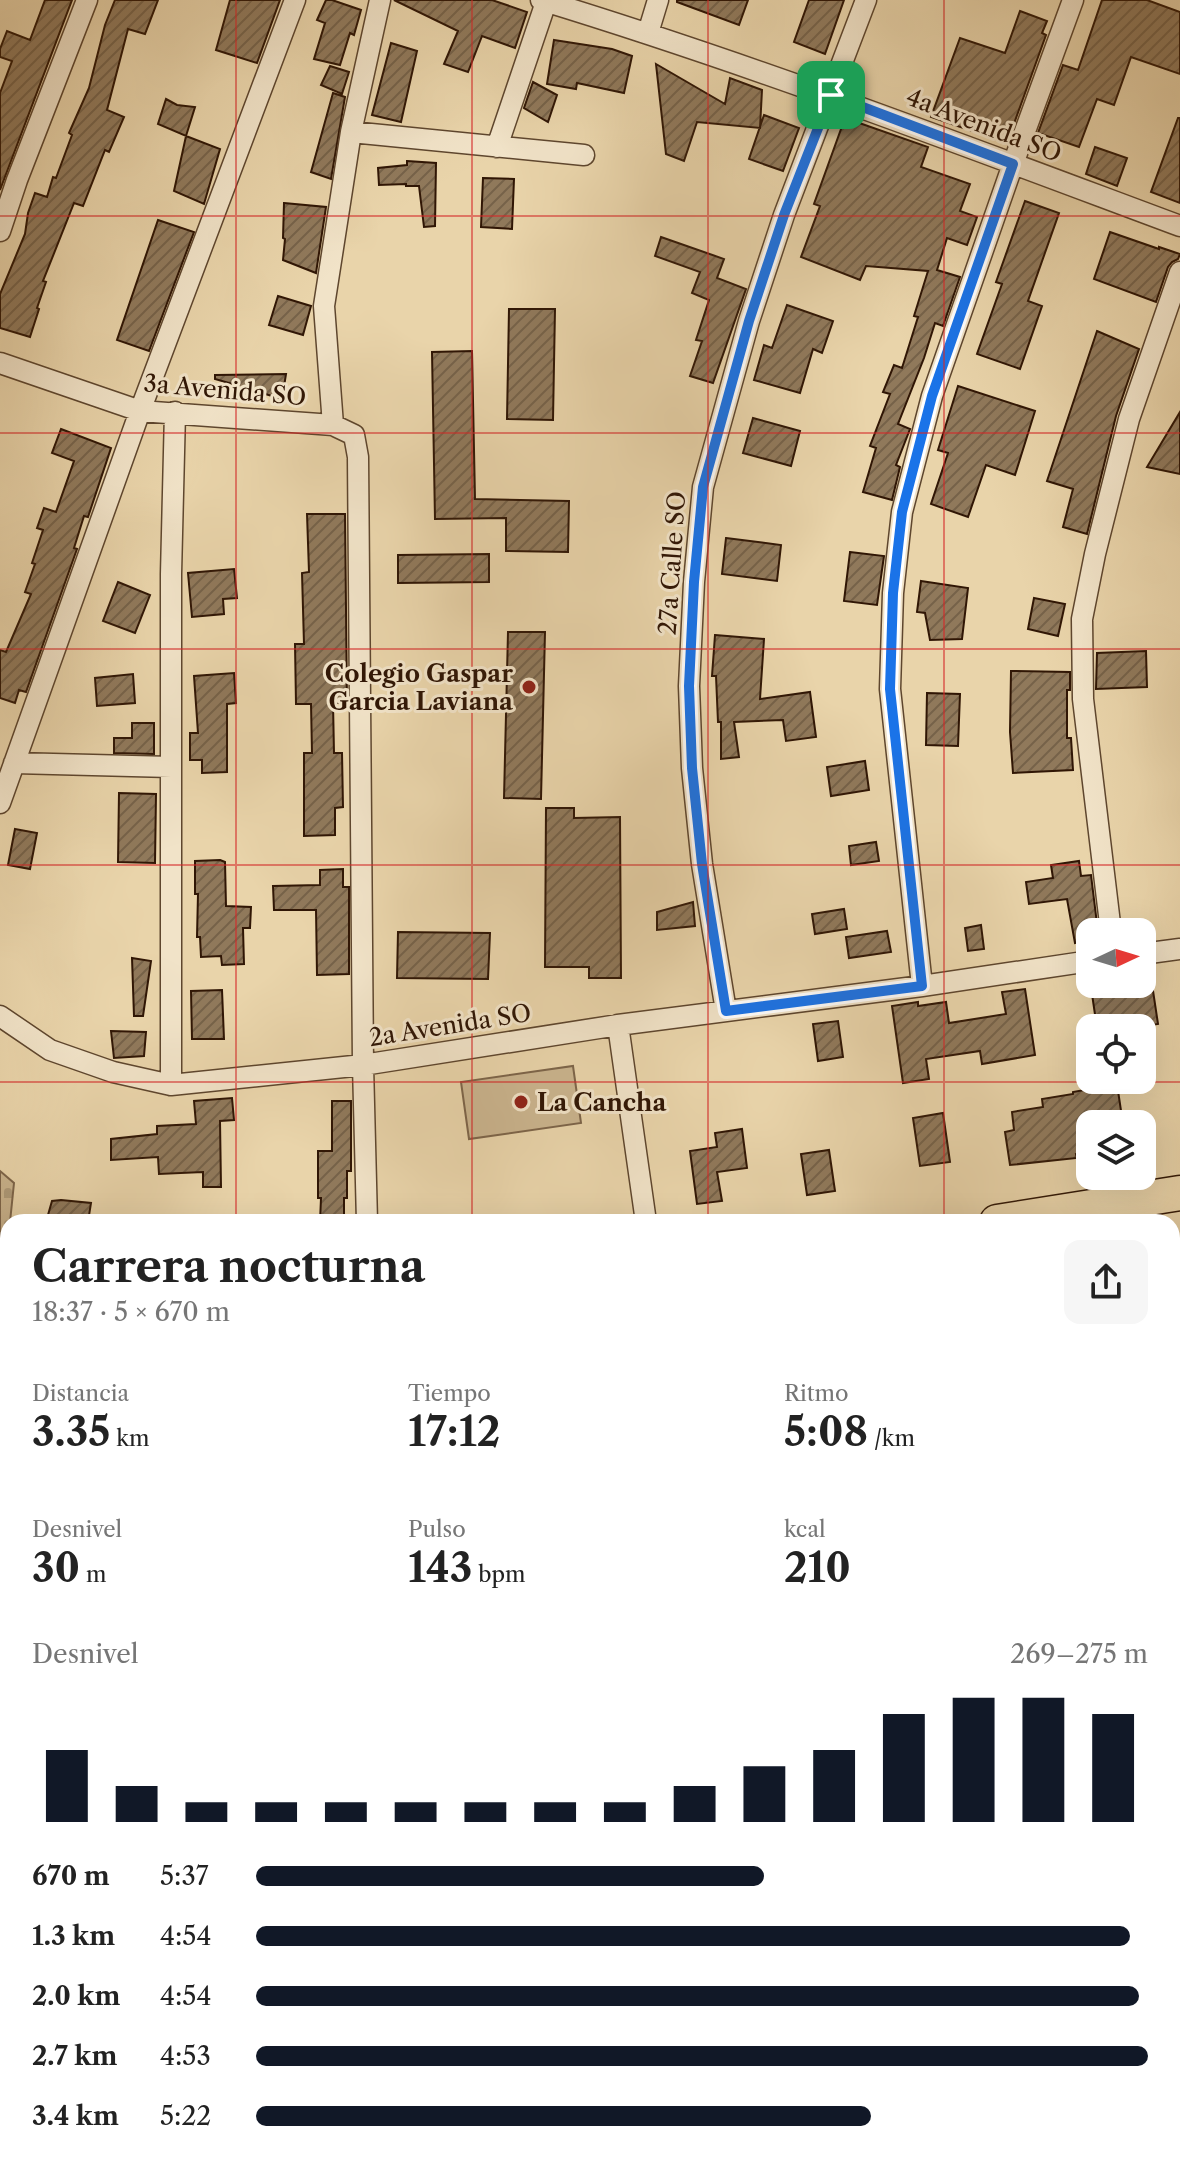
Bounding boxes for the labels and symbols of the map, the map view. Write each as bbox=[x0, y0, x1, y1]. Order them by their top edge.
pin bbox=[797, 61, 865, 129]
street label: 4a Avenida SO bbox=[902, 82, 1066, 168]
street label: 3a Avenida SO bbox=[142, 368, 308, 412]
street label: 27a Calle SO bbox=[653, 490, 691, 636]
place label: Colegio Gaspar Garcia Laviana bbox=[325, 659, 514, 716]
marker: Colegio Gaspar Garcia Laviana bbox=[520, 678, 538, 696]
north arrow bbox=[1076, 918, 1156, 998]
street label: 2a Avenida SO bbox=[367, 998, 533, 1052]
place label: La Cancha bbox=[537, 1088, 668, 1117]
marker: La Cancha bbox=[512, 1093, 530, 1111]

